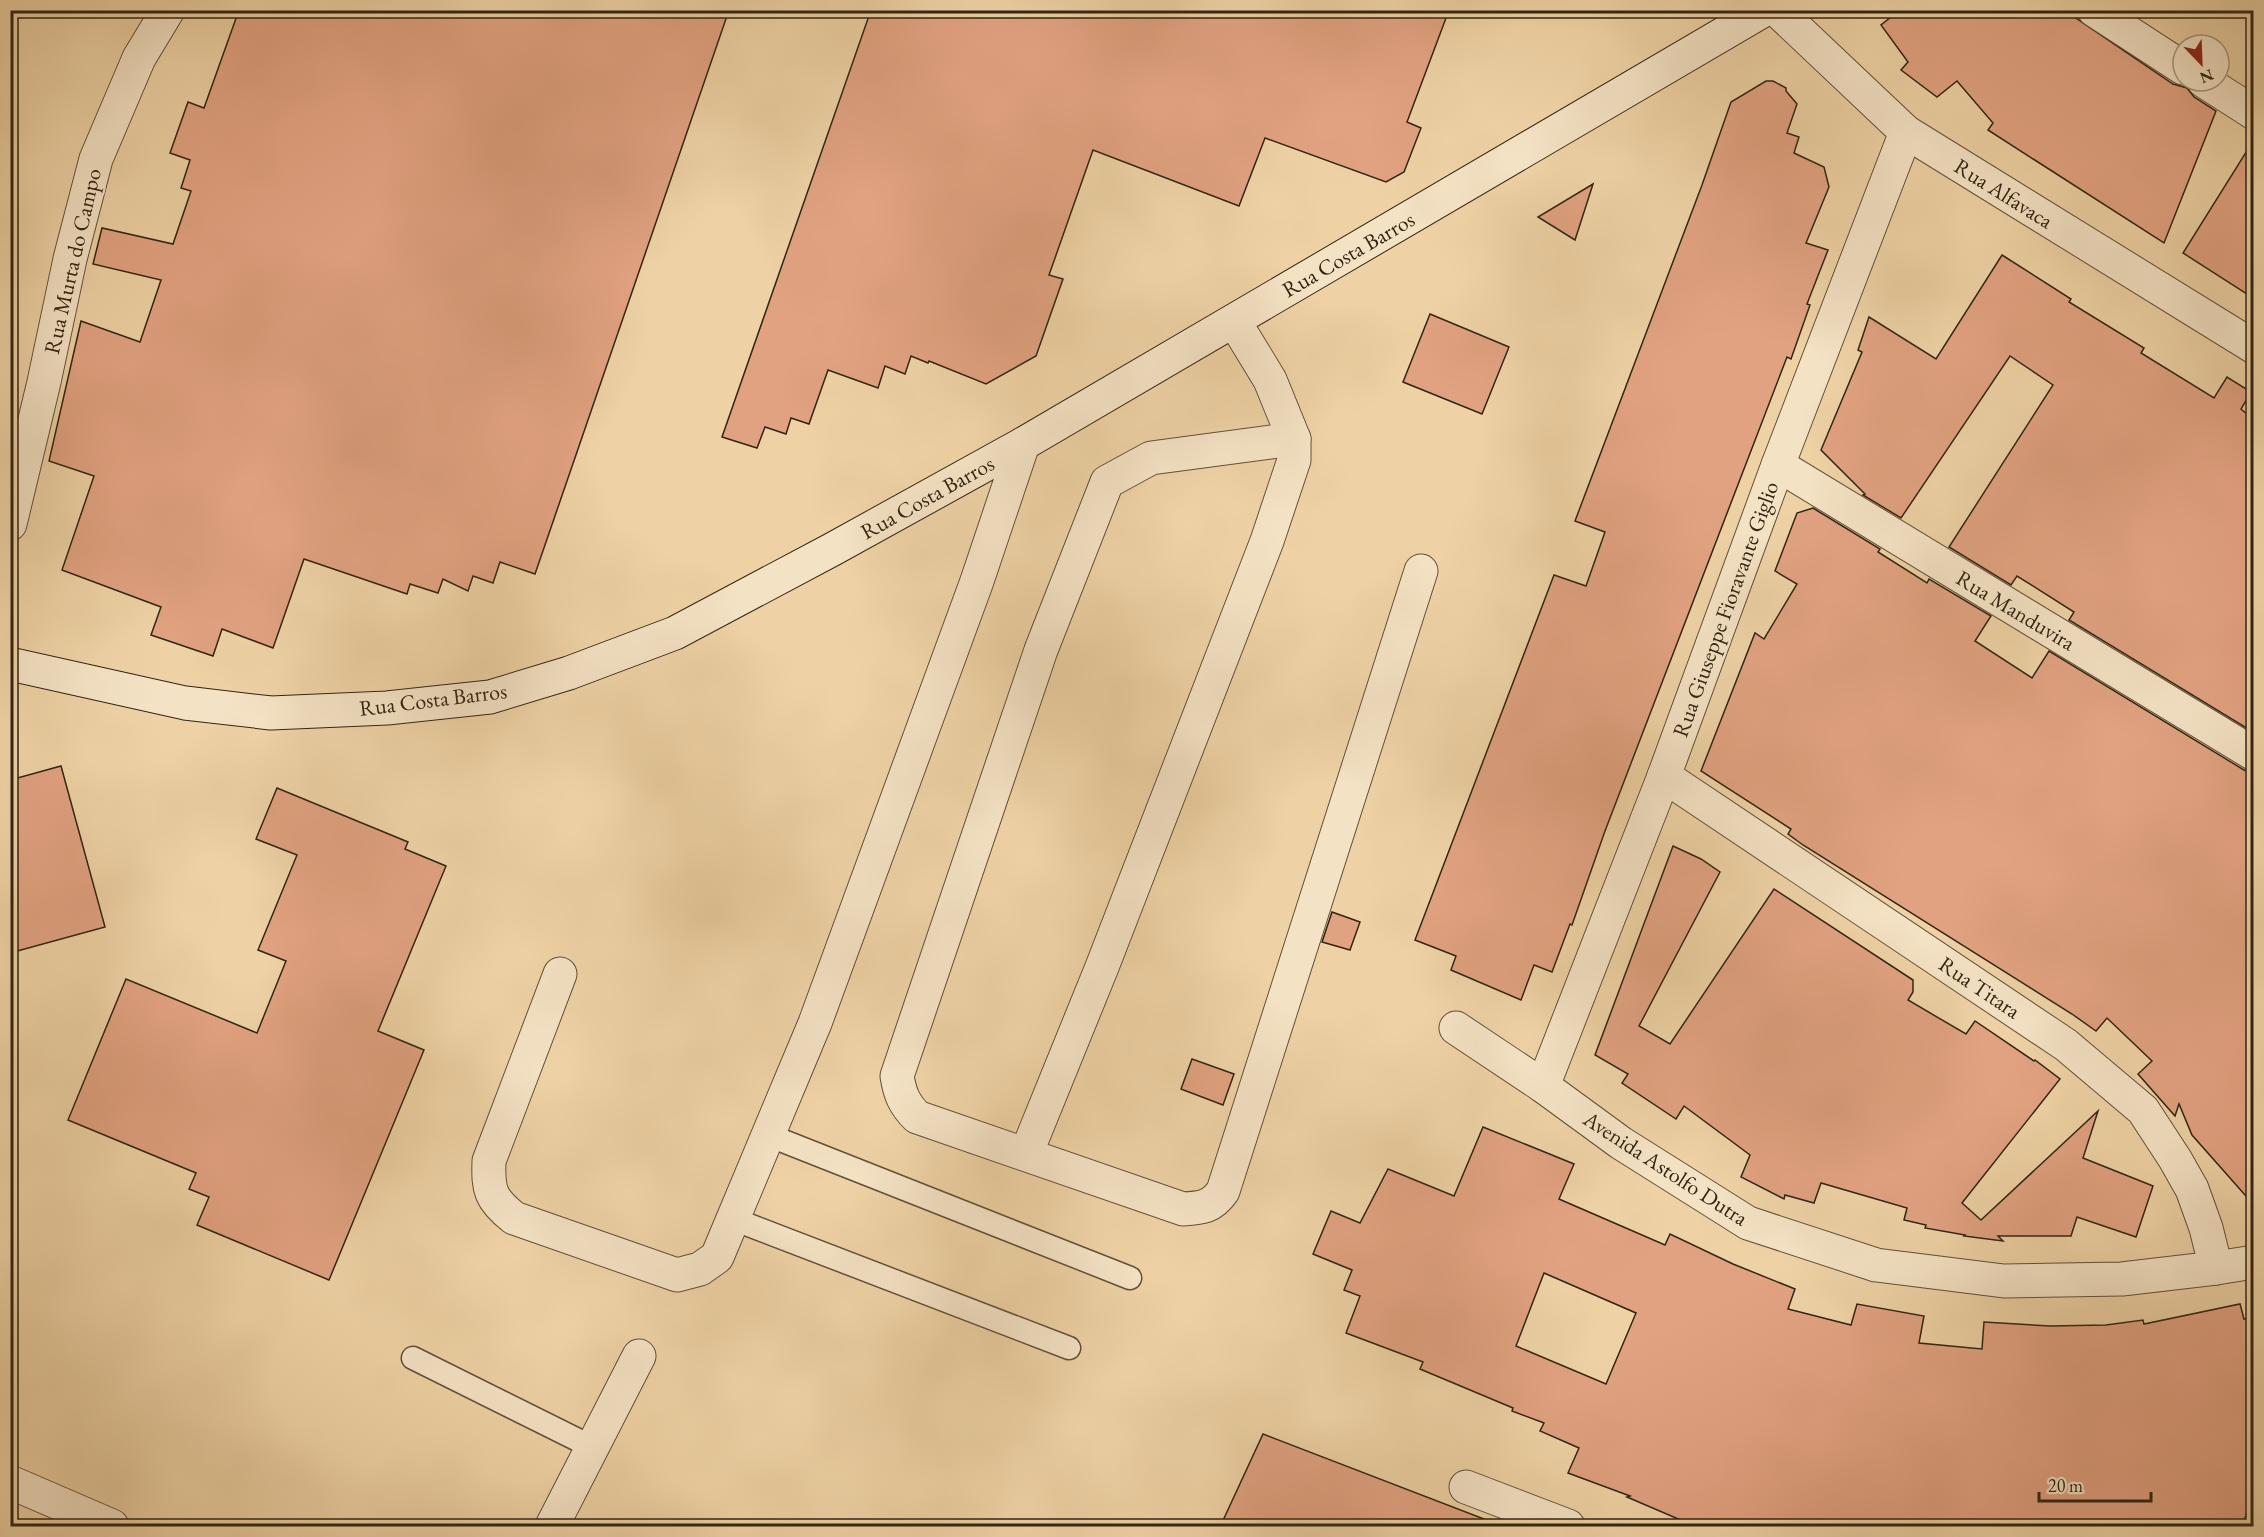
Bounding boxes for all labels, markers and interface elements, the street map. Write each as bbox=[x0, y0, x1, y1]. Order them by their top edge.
north arrow bbox=[2171, 33, 2231, 93]
text: N bbox=[2197, 64, 2217, 89]
street label: Rua Alfavaca bbox=[1949, 152, 2059, 235]
street label: Rua Murta do Campo bbox=[37, 165, 108, 357]
street label: Rua Costa Barros bbox=[1277, 205, 1420, 304]
street label: Rua Costa Barros bbox=[855, 449, 999, 546]
street label: Rua Giuseppe Fioravante Giglio bbox=[1666, 477, 1785, 741]
street label: Rua Manduvira bbox=[1951, 563, 2081, 658]
street label: Rua Costa Barros bbox=[358, 676, 509, 723]
street label: Rua Titara bbox=[1933, 950, 2026, 1025]
street label: Avenida Astolfo Dutra bbox=[1577, 1104, 1754, 1233]
scale bar bbox=[2039, 1465, 2152, 1503]
text: 20 m bbox=[2048, 1474, 2083, 1497]

